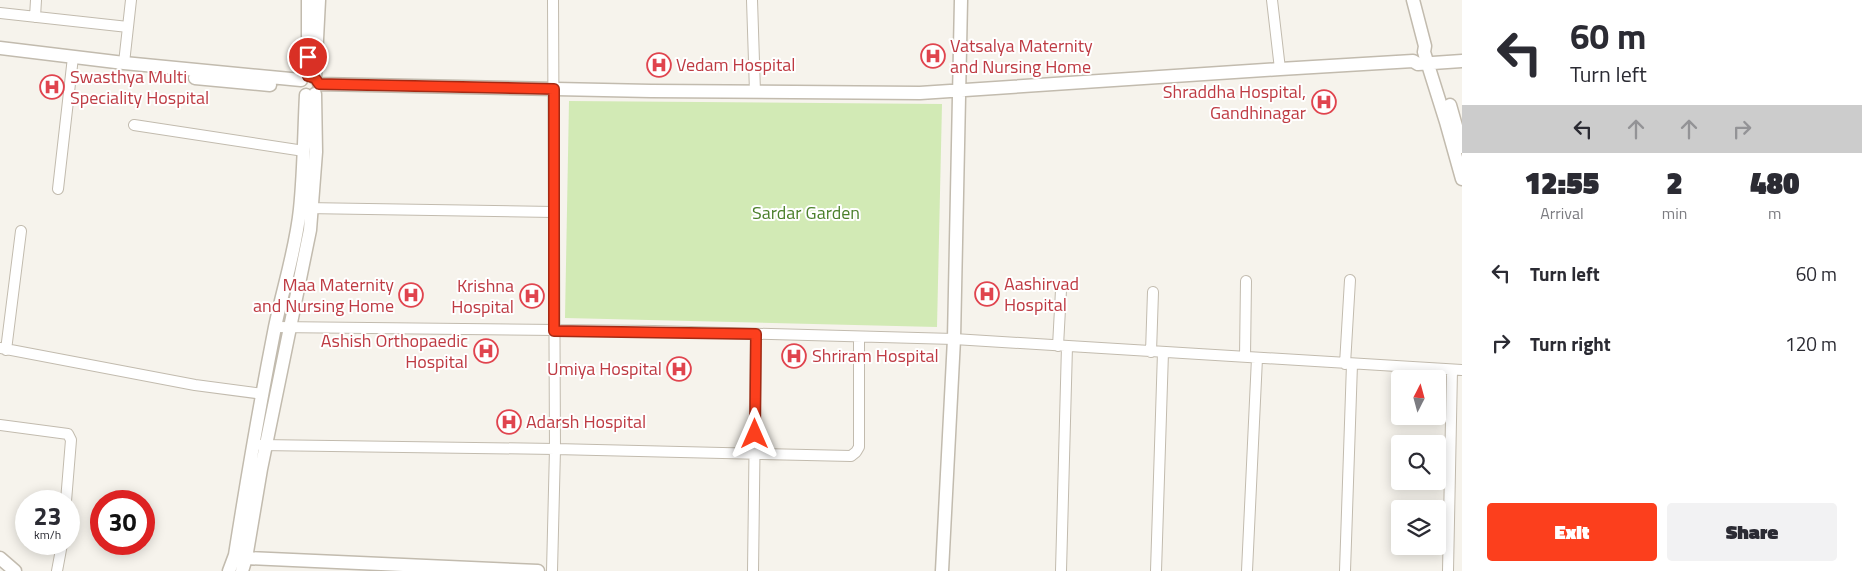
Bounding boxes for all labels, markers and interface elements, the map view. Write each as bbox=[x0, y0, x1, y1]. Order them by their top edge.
text: 60 m bbox=[1570, 9, 1646, 63]
icon: left bbox=[1487, 20, 1552, 85]
place label: Vatsalya Maternity and Nursing Home bbox=[950, 32, 1093, 80]
pin bbox=[287, 36, 329, 78]
icon: arrive bbox=[294, 43, 322, 71]
hospital icon: Vatsalya Maternity and Nursing Home bbox=[920, 43, 946, 69]
place label: Vedam Hospital bbox=[676, 51, 795, 78]
hospital icon: Vedam Hospital bbox=[646, 52, 672, 78]
text: Turn left bbox=[1570, 57, 1647, 91]
place label: Swasthya Multi Speciality Hospital bbox=[70, 63, 209, 111]
hospital icon: Swasthya Multi Speciality Hospital bbox=[39, 74, 65, 100]
place label: Shraddha Hospital, Gandhinagar bbox=[1163, 78, 1306, 126]
hospital icon: Shraddha Hospital, Gandhinagar bbox=[1311, 89, 1337, 115]
icon: left bbox=[1569, 115, 1597, 143]
icon: ahead bbox=[1622, 115, 1650, 143]
icon: ahead bbox=[1675, 115, 1703, 143]
icon: right bbox=[1728, 115, 1756, 143]
text: 12:55 bbox=[1525, 160, 1599, 206]
text: 2 bbox=[1666, 160, 1683, 206]
text: 480 bbox=[1750, 160, 1799, 206]
park label: Sardar Garden bbox=[752, 199, 860, 226]
text: Arrival bbox=[1540, 201, 1584, 225]
text: min bbox=[1662, 201, 1687, 225]
text: m bbox=[1768, 201, 1781, 225]
icon: left bbox=[1487, 259, 1515, 287]
text: Turn left bbox=[1530, 259, 1600, 288]
text: 60 m bbox=[1796, 259, 1837, 288]
place label: Aashirvad Hospital bbox=[1004, 270, 1079, 318]
place label: Maa Maternity and Nursing Home bbox=[253, 271, 394, 319]
place label: Krishna Hospital bbox=[451, 272, 514, 320]
hospital icon: Aashirvad Hospital bbox=[974, 281, 1000, 307]
hospital icon: Maa Maternity and Nursing Home bbox=[398, 282, 424, 308]
hospital icon: Krishna Hospital bbox=[519, 283, 545, 309]
place label: Ashish Orthopaedic Hospital bbox=[321, 327, 468, 375]
icon: right bbox=[1487, 329, 1515, 357]
text: Turn right bbox=[1530, 329, 1611, 358]
text: 120 m bbox=[1785, 329, 1837, 358]
hospital icon: Ashish Orthopaedic Hospital bbox=[473, 338, 499, 364]
place label: Shriram Hospital bbox=[812, 342, 939, 369]
hospital icon: Shriram Hospital bbox=[781, 343, 807, 369]
place label: Umiya Hospital bbox=[547, 355, 662, 382]
hospital icon: Umiya Hospital bbox=[666, 356, 692, 382]
north arrow bbox=[1391, 370, 1446, 425]
map controls bbox=[1391, 370, 1446, 555]
position arrow bbox=[728, 407, 780, 459]
place label: Adarsh Hospital bbox=[526, 408, 646, 435]
hospital icon: Adarsh Hospital bbox=[496, 409, 522, 435]
button: search bbox=[1391, 435, 1446, 490]
speed limit sign: 30 bbox=[90, 490, 155, 555]
text: 23 bbox=[33, 497, 62, 535]
button: layers bbox=[1391, 500, 1446, 555]
button: Exit bbox=[1487, 503, 1657, 561]
button: Share bbox=[1667, 503, 1837, 561]
text: km/h bbox=[34, 525, 61, 544]

